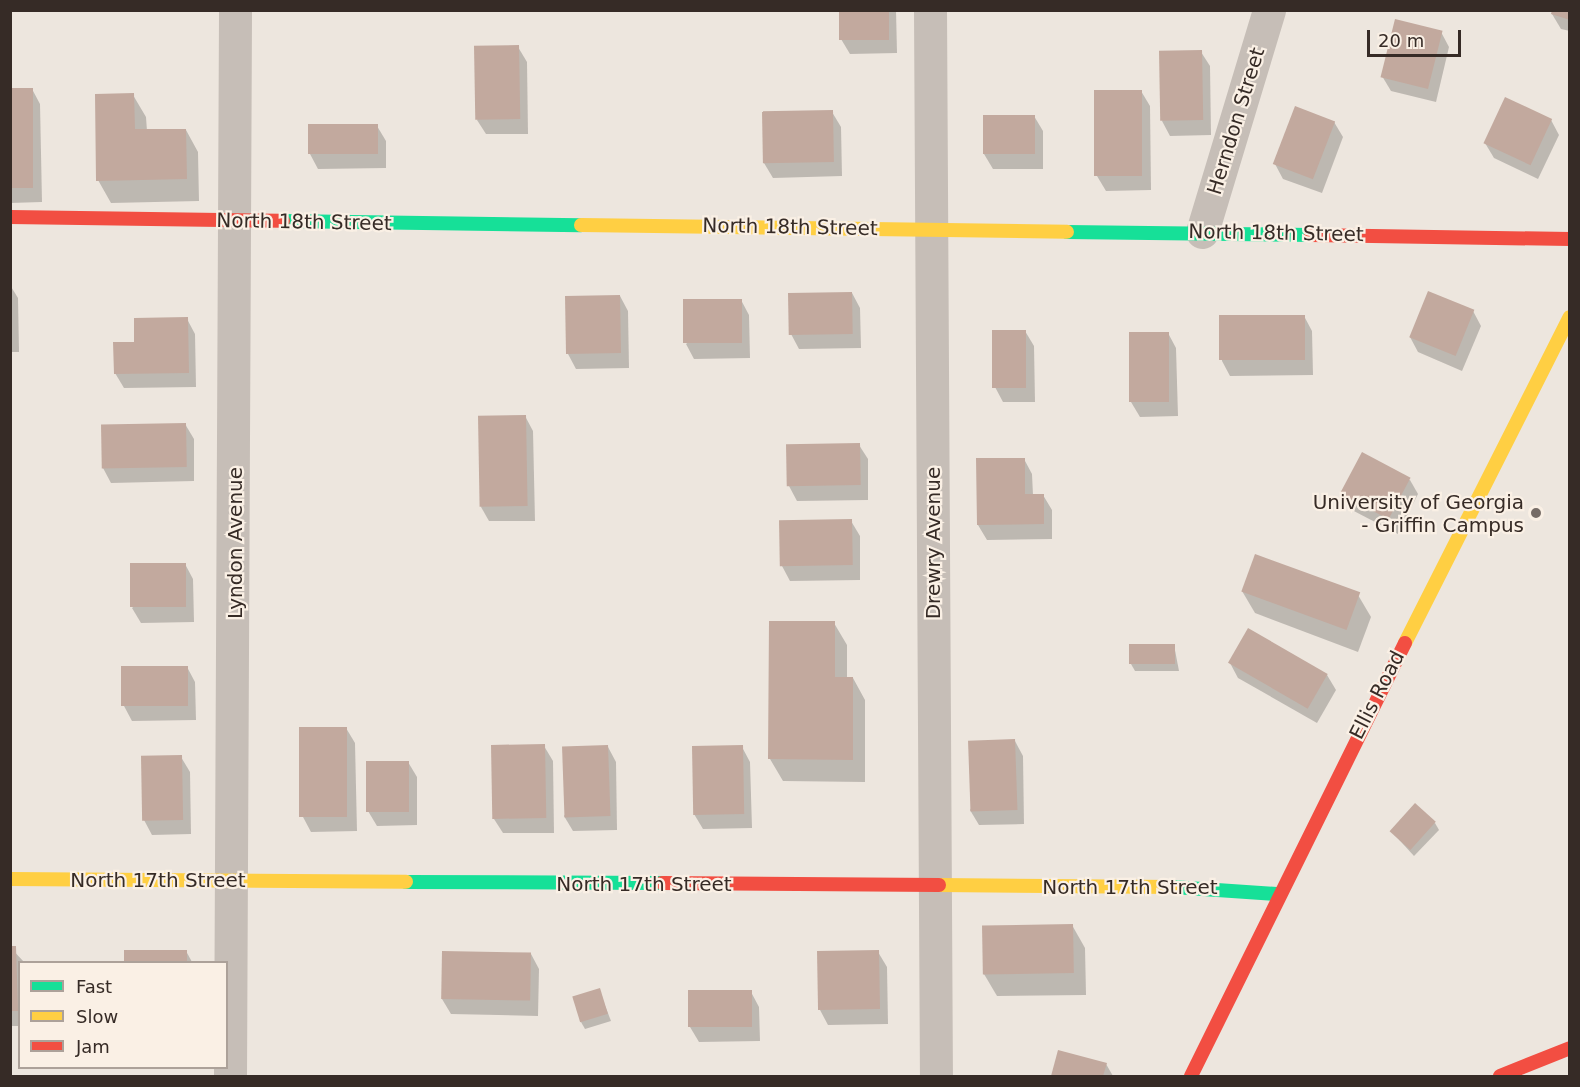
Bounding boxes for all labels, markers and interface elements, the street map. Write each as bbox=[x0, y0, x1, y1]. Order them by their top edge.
scale bar bbox=[1370, 18, 1464, 56]
text: 20 m bbox=[1378, 30, 1424, 51]
street label: Herndon Street bbox=[1202, 45, 1270, 197]
street label: North 18th Street bbox=[216, 208, 392, 236]
street label: North 18th Street bbox=[702, 213, 878, 241]
street label: North 18th Street bbox=[1188, 219, 1364, 247]
street label: Lyndon Avenue bbox=[223, 467, 247, 619]
street label: Drewry Avenue bbox=[921, 467, 945, 619]
place label: University of Georgia - Griffin Campus bbox=[1313, 490, 1524, 537]
marker: University of Georgia - Griffin Campus bbox=[1529, 506, 1543, 520]
street label: Ellis Road bbox=[1344, 647, 1410, 743]
street label: North 17th Street bbox=[70, 868, 246, 892]
street label: North 17th Street bbox=[556, 872, 732, 896]
street label: North 17th Street bbox=[1042, 875, 1218, 899]
legend bbox=[18, 961, 228, 1069]
text: Fast bbox=[76, 976, 112, 997]
text: Slow bbox=[76, 1006, 118, 1027]
text: Jam bbox=[76, 1036, 110, 1057]

